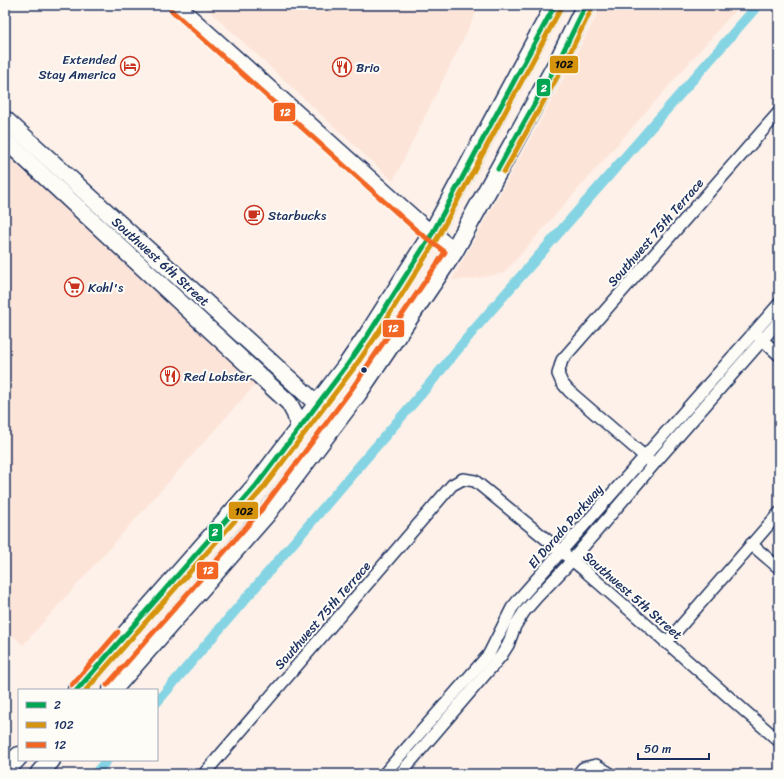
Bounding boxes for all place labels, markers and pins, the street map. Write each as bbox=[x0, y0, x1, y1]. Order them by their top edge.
place label: Extended Stay America bbox=[38, 48, 117, 86]
hotel icon: Extended Stay America bbox=[119, 55, 141, 77]
restaurant icon: Brio bbox=[331, 56, 353, 78]
place label: Brio bbox=[356, 56, 380, 79]
cafe icon: Starbucks bbox=[243, 204, 265, 226]
place label: Starbucks bbox=[268, 204, 327, 227]
supermarket icon: Kohl's bbox=[63, 276, 85, 298]
place label: Kohl's bbox=[88, 276, 124, 299]
restaurant icon: Red Lobster bbox=[159, 365, 181, 387]
place label: Red Lobster bbox=[184, 365, 252, 388]
unlabelled marker bbox=[359, 365, 369, 375]

